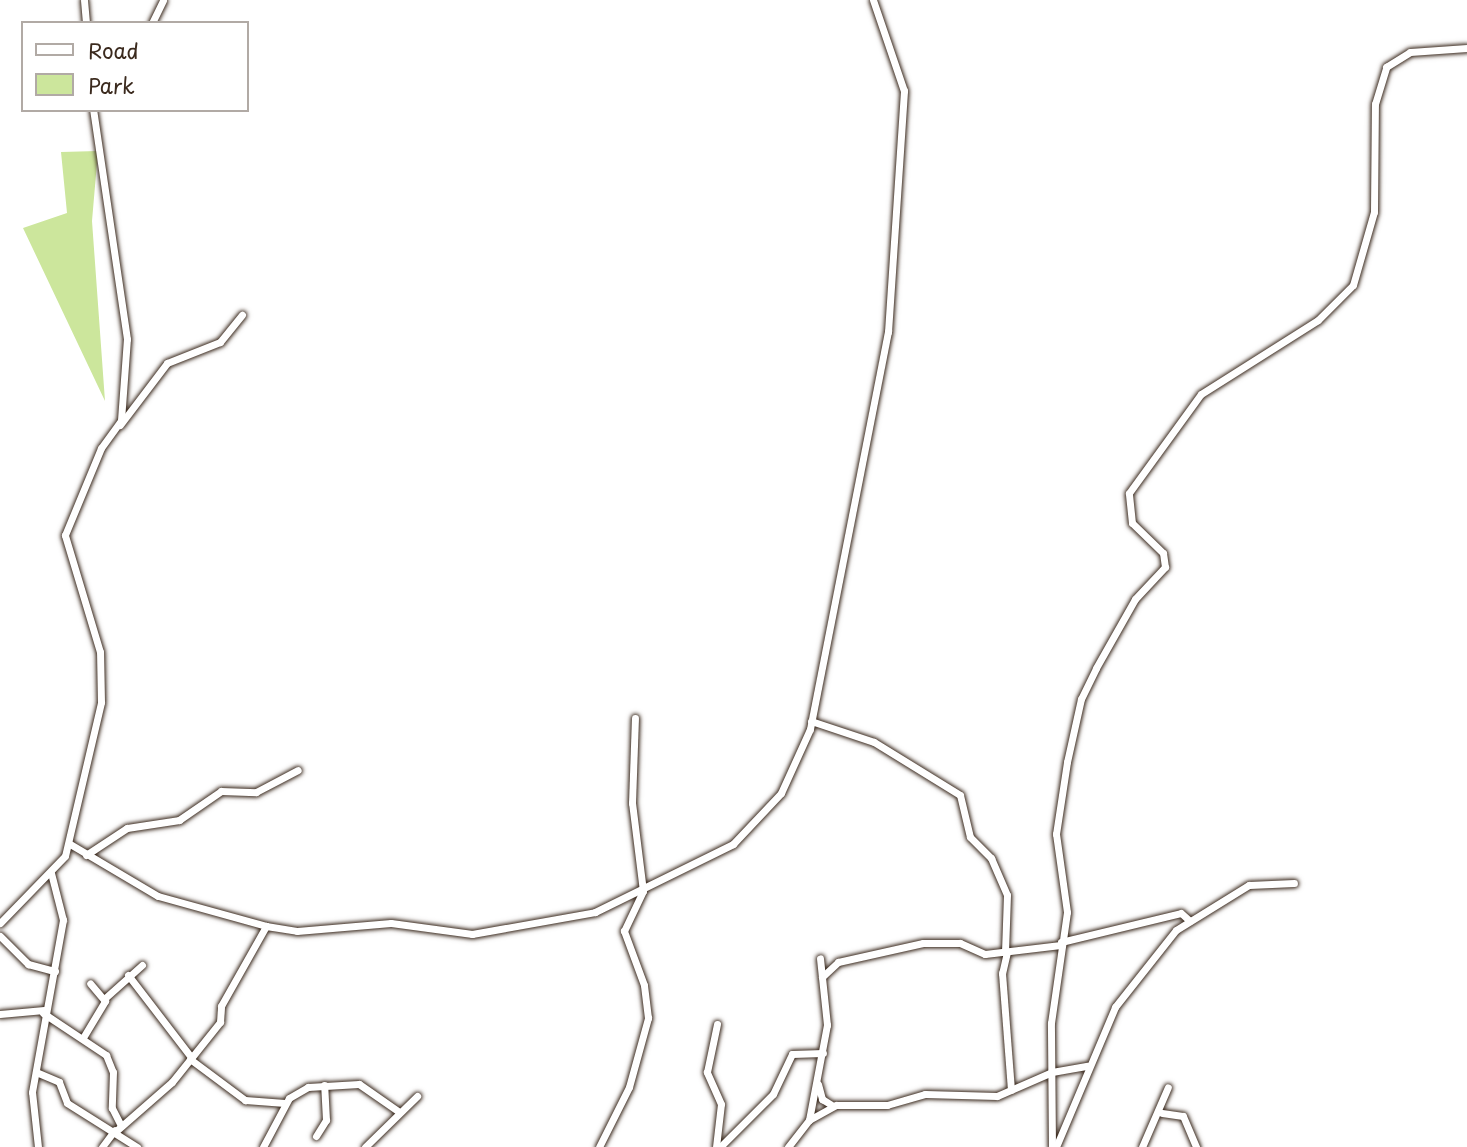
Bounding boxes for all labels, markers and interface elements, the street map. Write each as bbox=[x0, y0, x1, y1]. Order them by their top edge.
legend bbox=[21, 21, 248, 112]
text: Road bbox=[88, 34, 139, 66]
text: Park bbox=[88, 69, 135, 101]

